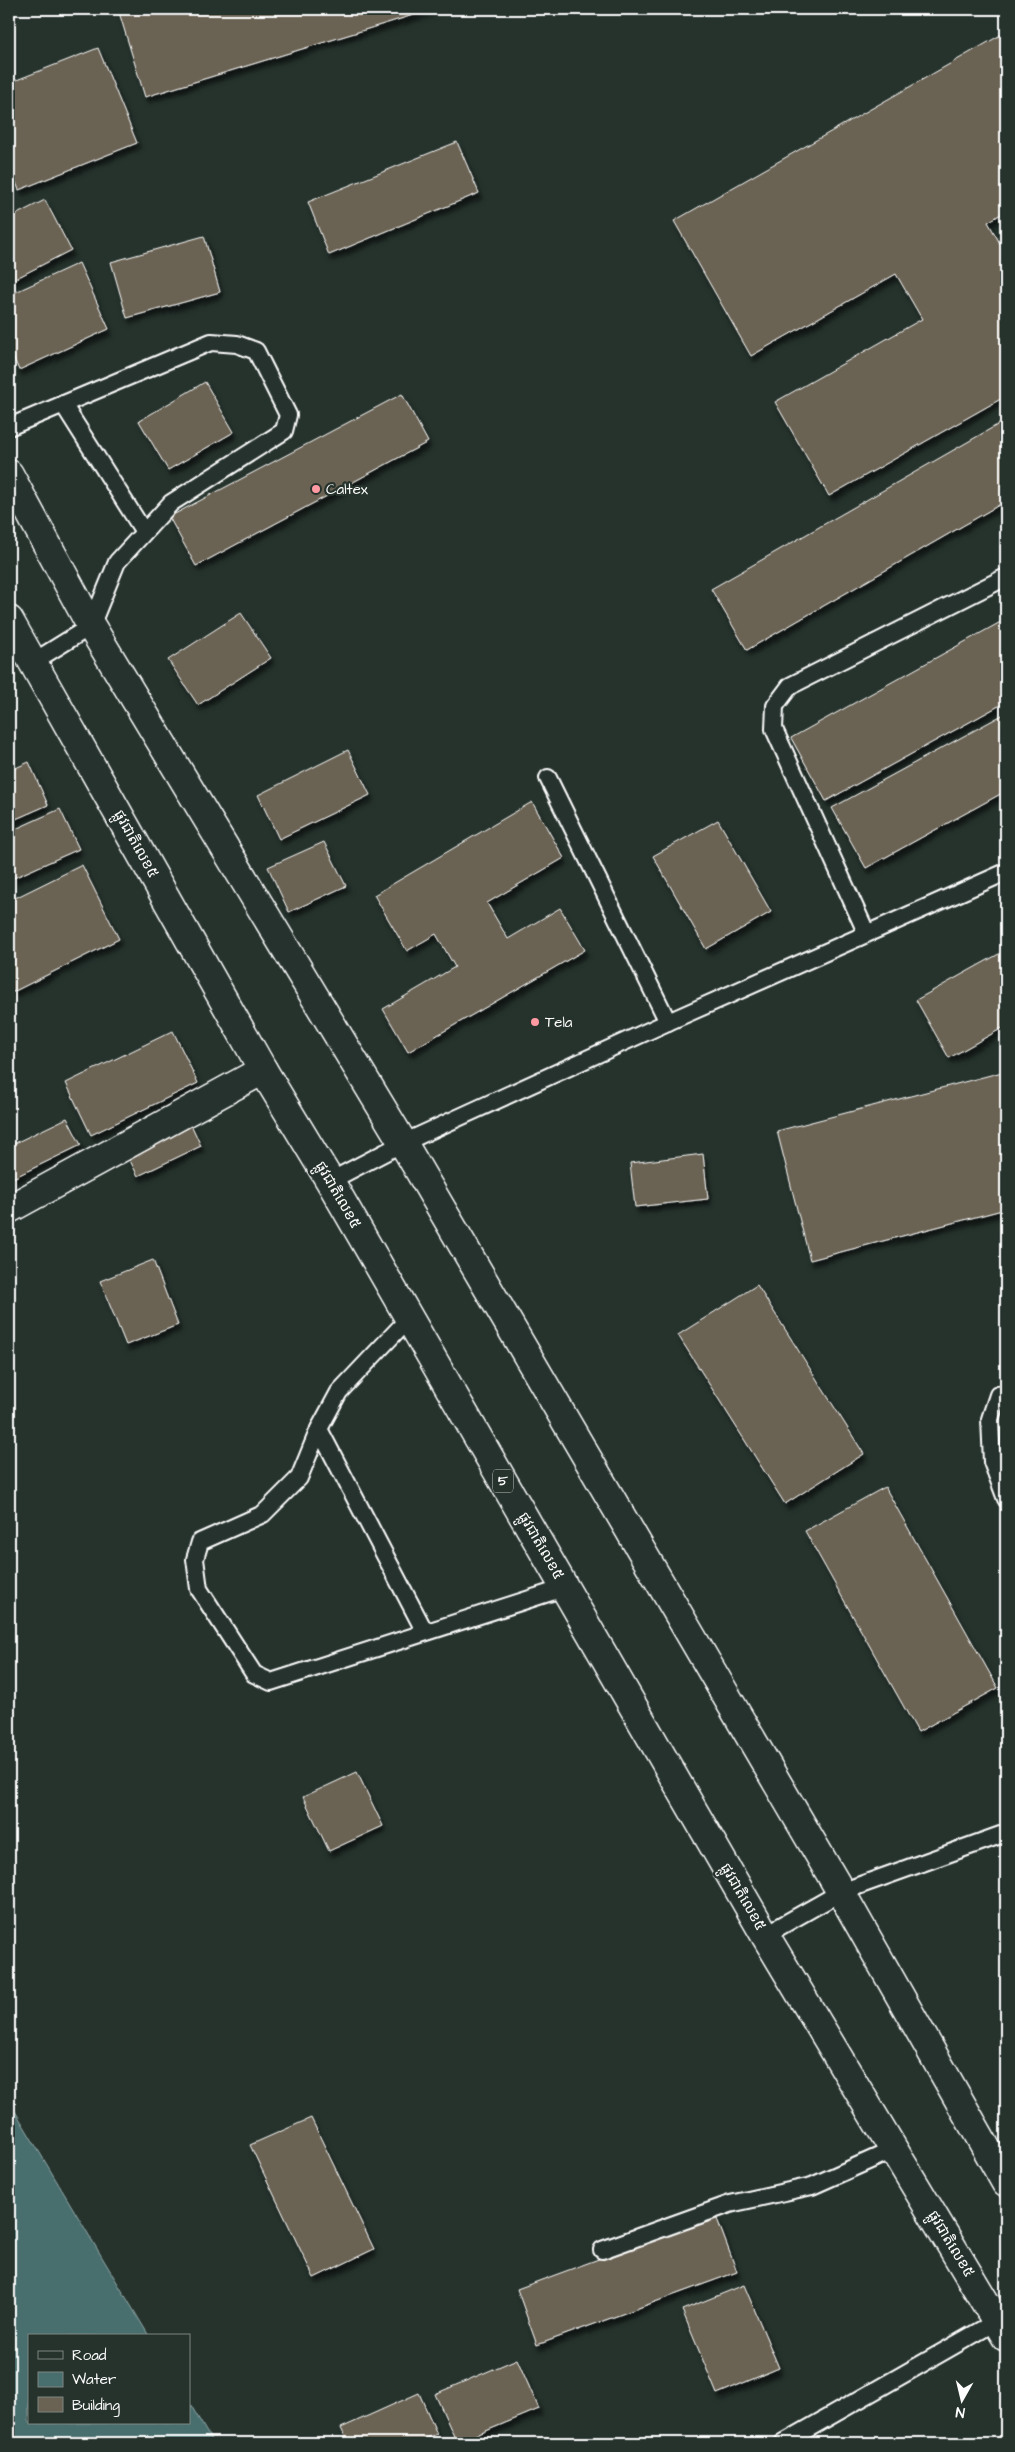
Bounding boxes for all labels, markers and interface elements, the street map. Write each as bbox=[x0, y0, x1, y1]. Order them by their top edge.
place label: Caltex bbox=[326, 479, 369, 500]
marker: Caltex bbox=[310, 483, 322, 495]
street label: ផ្លូវជាតិលេខ៥ bbox=[106, 806, 163, 883]
place label: Tela bbox=[545, 1012, 573, 1033]
marker: Tela bbox=[529, 1016, 541, 1028]
street label: ផ្លូវជាតិលេខ៥ bbox=[308, 1157, 366, 1234]
road number: 5 bbox=[493, 1470, 513, 1492]
street label: ផ្លូវជាតិលេខ៥ bbox=[511, 1508, 569, 1585]
street label: ផ្លូវជាតិលេខ៥ bbox=[713, 1859, 771, 1936]
street label: ផ្លូវជាតិលេខ៥ bbox=[921, 2206, 979, 2283]
legend bbox=[28, 2334, 190, 2424]
text: Road bbox=[72, 2345, 107, 2366]
text: Water bbox=[72, 2369, 116, 2390]
north arrow bbox=[938, 2374, 988, 2424]
text: Building bbox=[72, 2395, 120, 2417]
text: N bbox=[954, 2401, 966, 2422]

